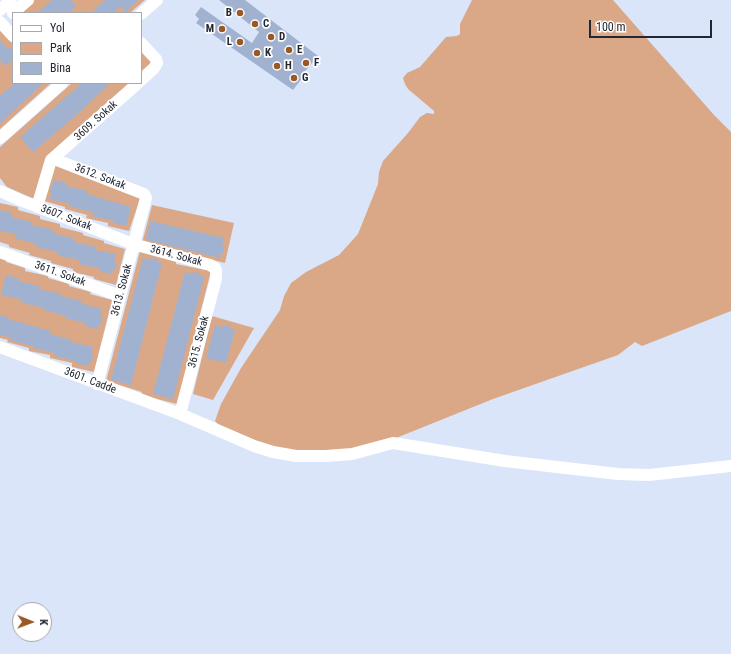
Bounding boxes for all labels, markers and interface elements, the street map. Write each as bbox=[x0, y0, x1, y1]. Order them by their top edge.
place label: B bbox=[226, 6, 232, 20]
marker: B bbox=[235, 8, 245, 18]
legend bbox=[12, 12, 142, 84]
scale bar bbox=[591, 12, 714, 38]
place label: C bbox=[263, 17, 269, 31]
marker: C bbox=[250, 19, 260, 29]
text: 100 m bbox=[596, 20, 626, 34]
text: Yol bbox=[50, 21, 65, 35]
place label: M bbox=[206, 22, 214, 36]
marker: M bbox=[217, 24, 227, 34]
place label: D bbox=[279, 30, 285, 44]
marker: D bbox=[266, 32, 276, 42]
place label: L bbox=[227, 35, 232, 49]
marker: L bbox=[235, 37, 245, 47]
text: Park bbox=[50, 41, 71, 55]
place label: E bbox=[297, 43, 302, 57]
marker: E bbox=[284, 45, 294, 55]
place label: K bbox=[265, 46, 271, 60]
marker: K bbox=[252, 48, 262, 58]
place label: F bbox=[314, 56, 319, 70]
marker: F bbox=[301, 58, 311, 68]
place label: H bbox=[285, 59, 292, 73]
text: Bina bbox=[50, 61, 71, 75]
marker: H bbox=[272, 61, 282, 71]
place label: G bbox=[302, 71, 308, 85]
marker: G bbox=[289, 73, 299, 83]
street label: 3609. Sokak bbox=[72, 98, 120, 144]
street label: 3612. Sokak bbox=[73, 161, 127, 193]
street label: 3607. Sokak bbox=[39, 202, 93, 234]
street label: 3614. Sokak bbox=[148, 243, 204, 269]
street label: 3611. Sokak bbox=[33, 259, 87, 289]
street label: 3613. Sokak bbox=[109, 262, 135, 318]
street label: 3615. Sokak bbox=[186, 314, 212, 370]
street label: 3601. Cadde bbox=[62, 365, 118, 397]
north arrow bbox=[12, 602, 52, 642]
text: K bbox=[37, 619, 50, 625]

